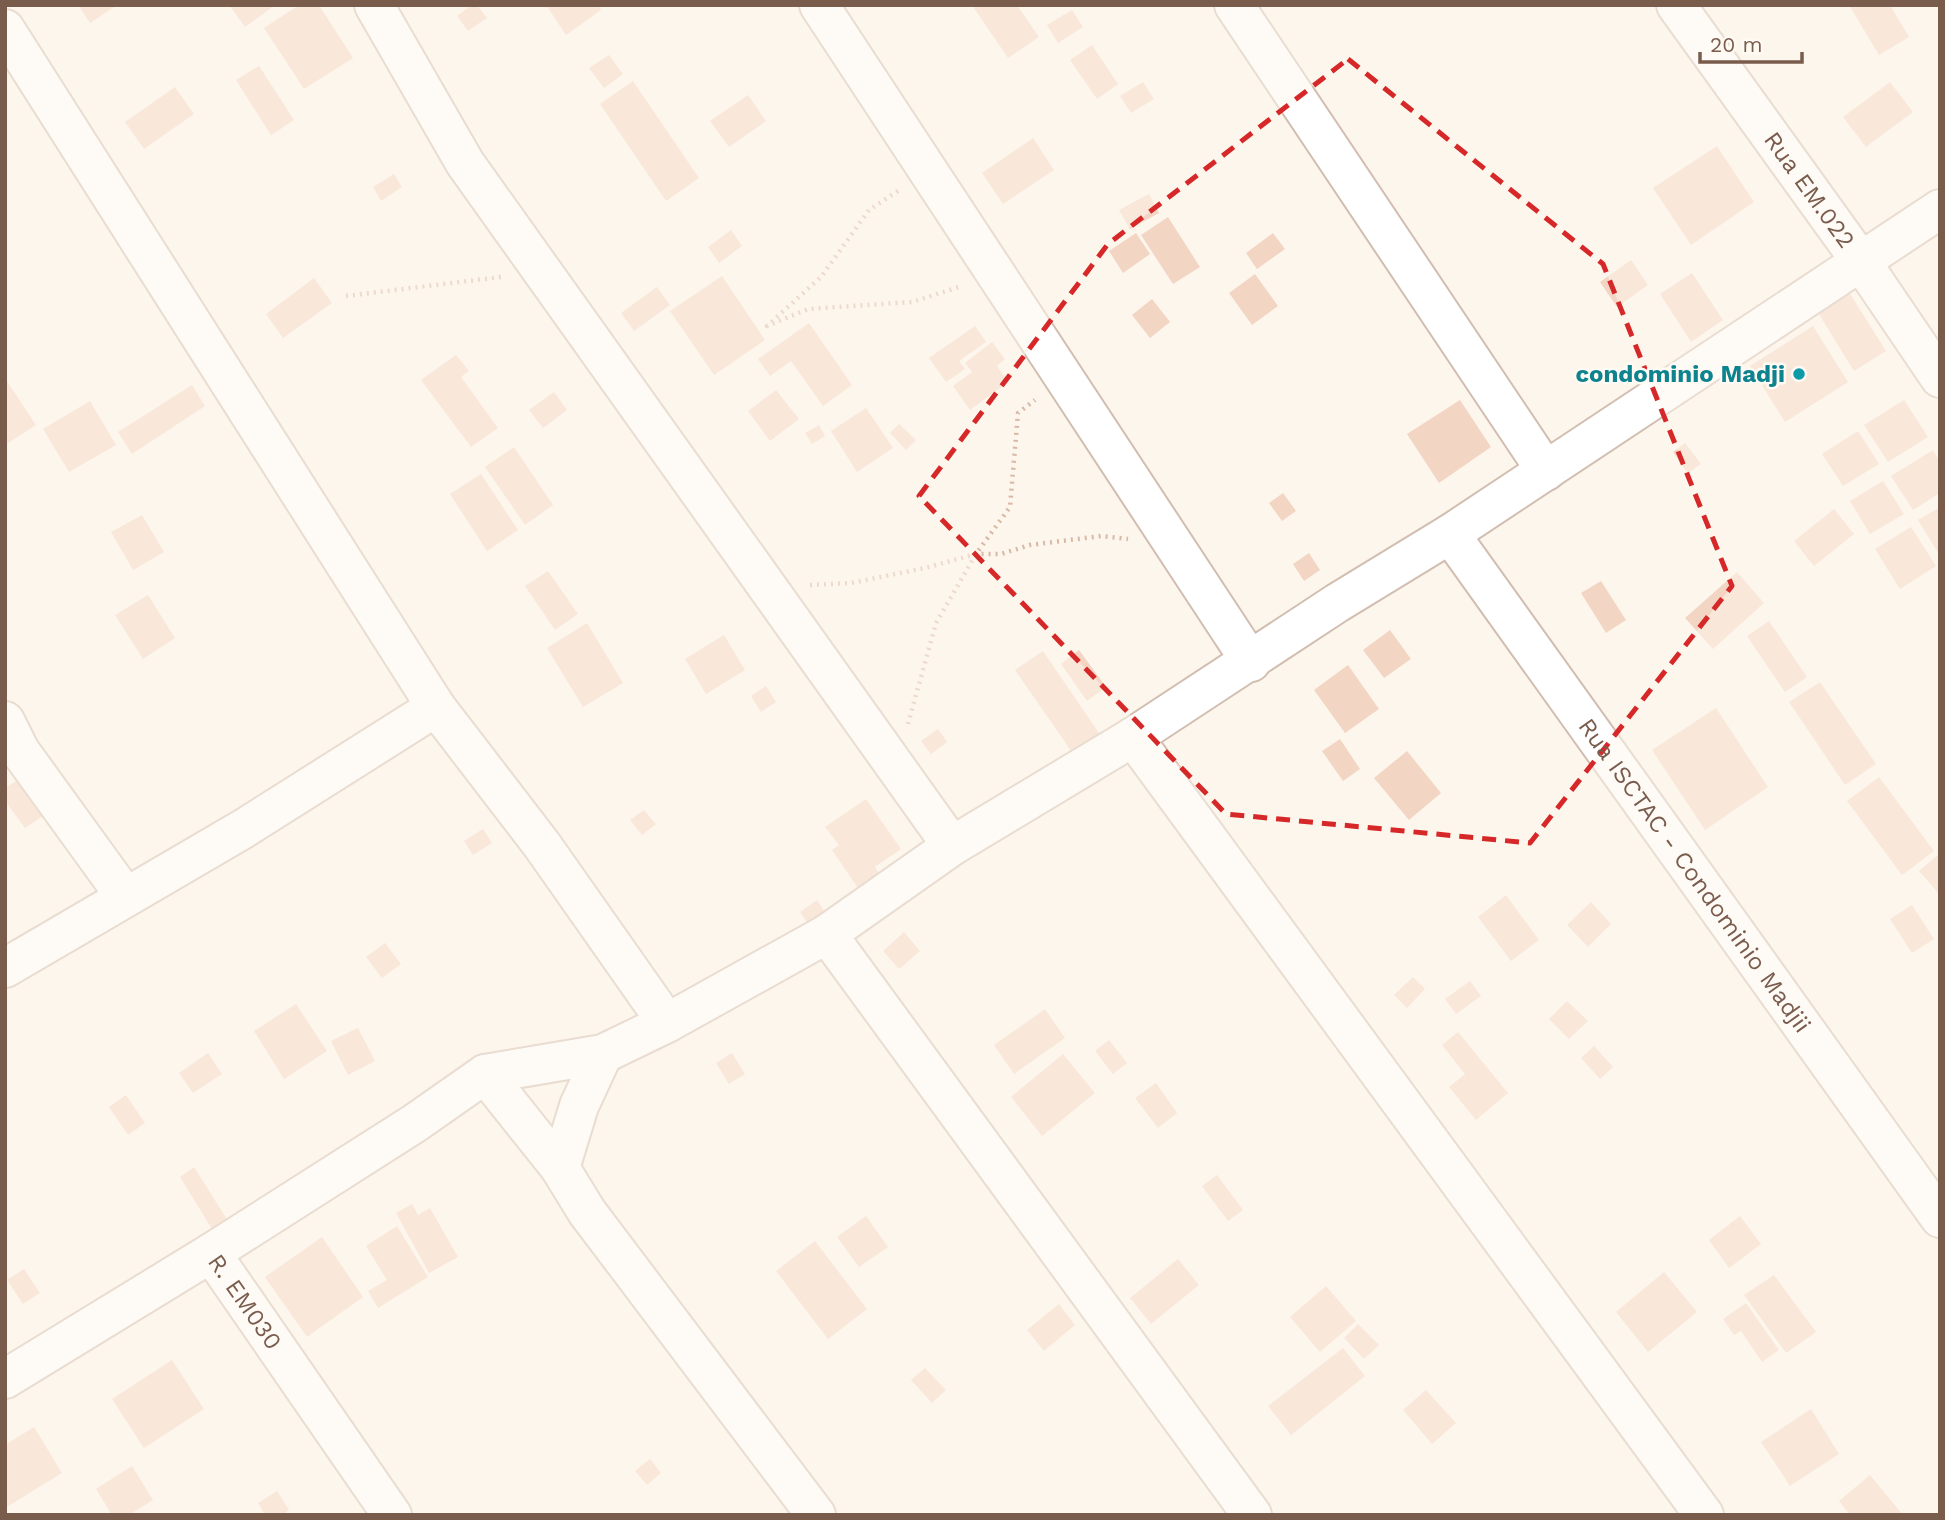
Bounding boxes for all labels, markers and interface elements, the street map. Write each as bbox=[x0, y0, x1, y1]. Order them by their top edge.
scale bar bbox=[1700, 21, 1801, 65]
text: 20 m bbox=[1710, 32, 1762, 57]
street label: Rua EM.022 bbox=[1758, 126, 1861, 253]
place label: condominio Madji bbox=[1575, 360, 1785, 388]
marker: condominio Madji bbox=[1791, 366, 1807, 382]
street label: Rua ISCTAC - Condominio Madjii bbox=[1573, 713, 1817, 1038]
street label: R. EM030 bbox=[202, 1249, 288, 1355]

